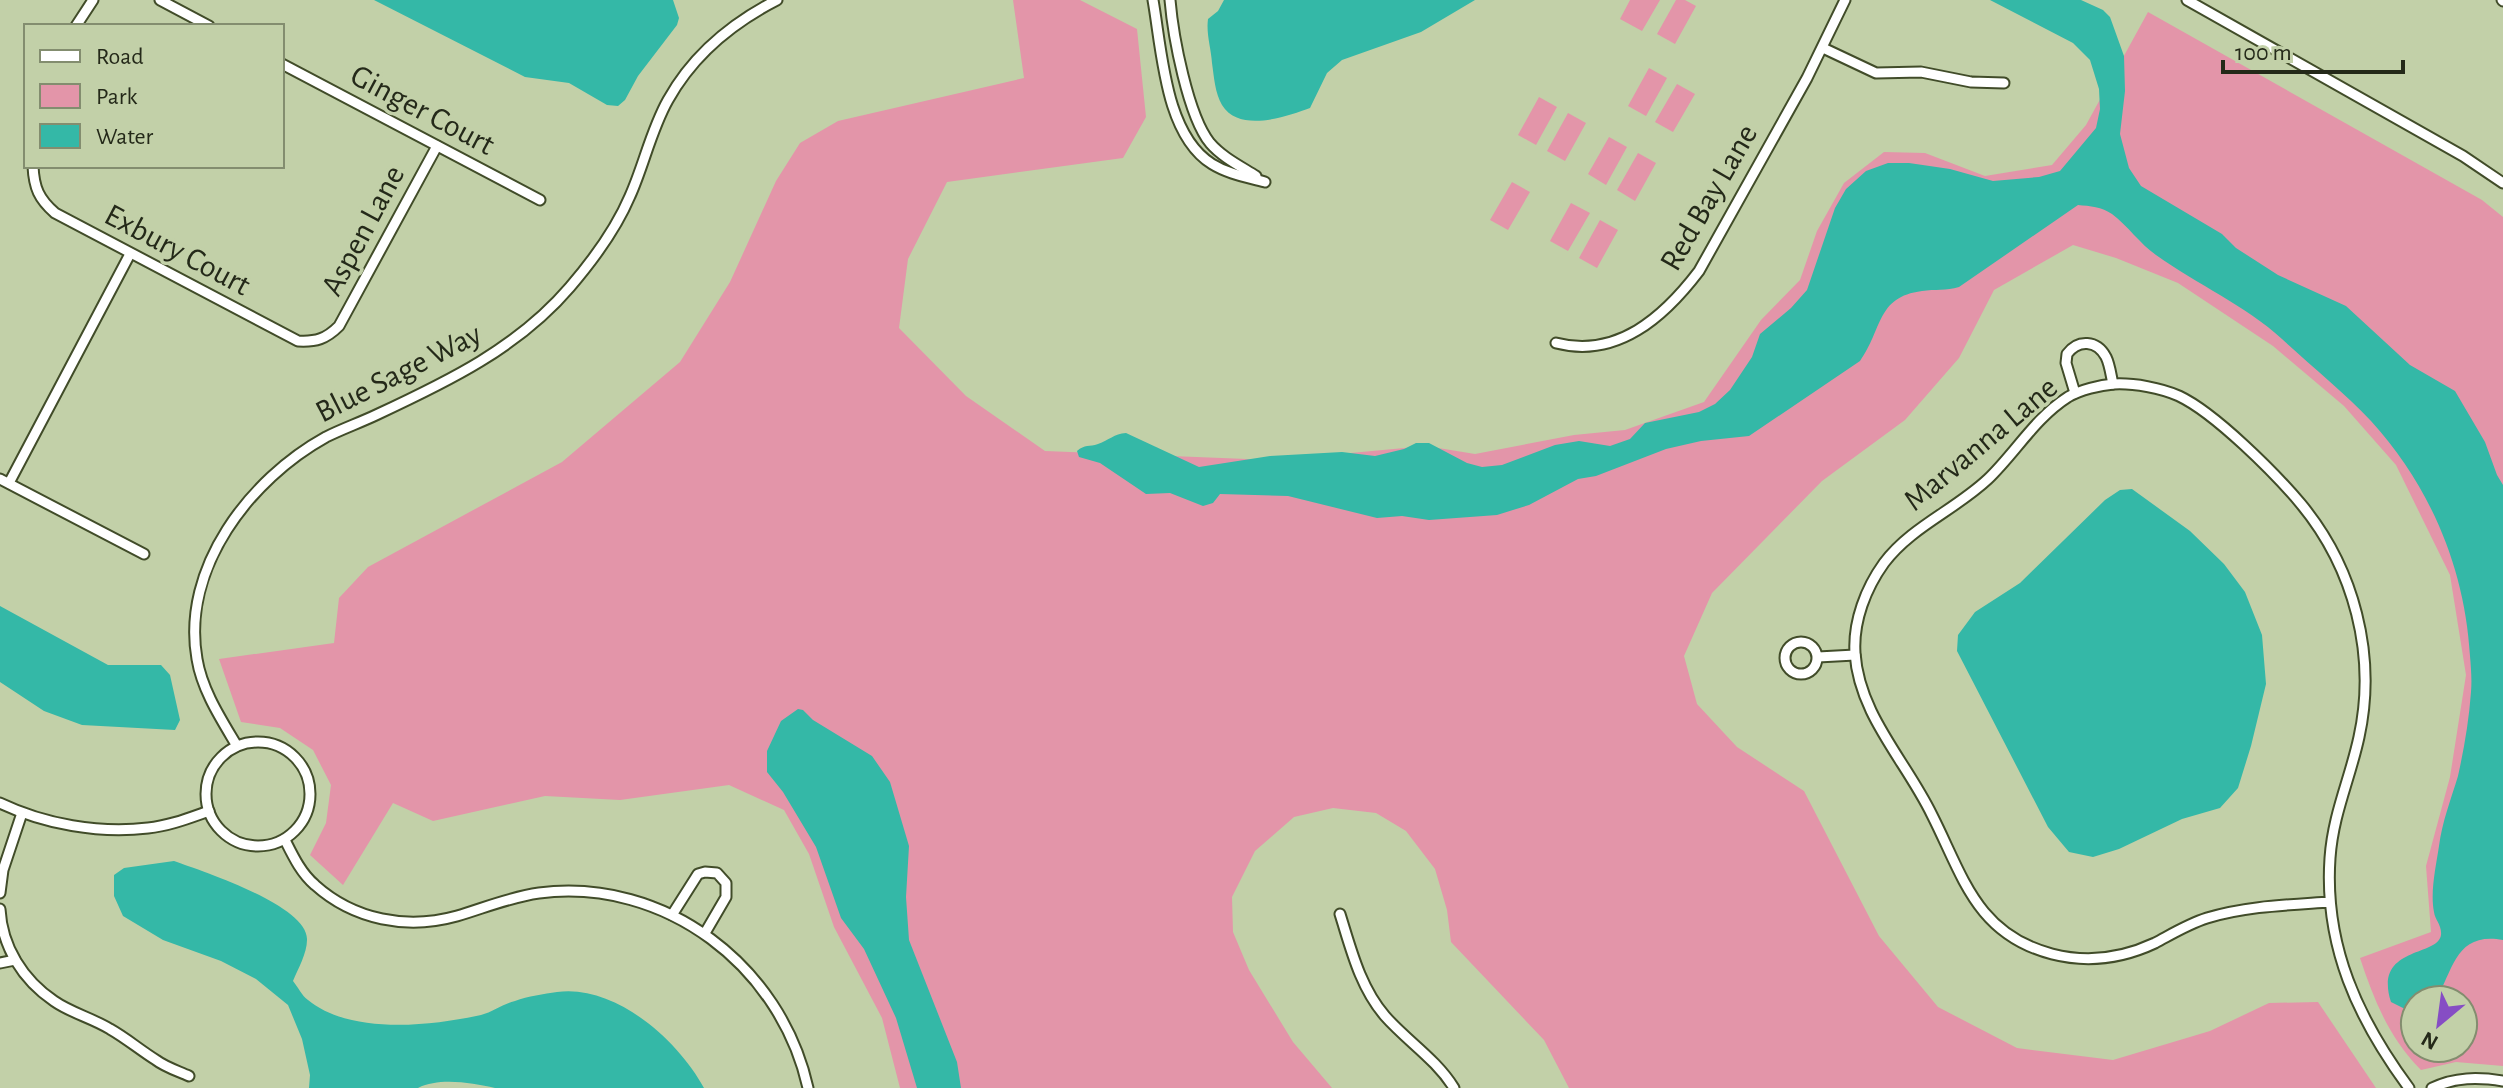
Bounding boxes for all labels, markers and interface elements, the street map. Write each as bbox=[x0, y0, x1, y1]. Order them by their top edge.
legend bbox=[24, 24, 284, 168]
scale bar bbox=[2223, 24, 2403, 74]
text: 100 m bbox=[2235, 41, 2292, 65]
text: Road bbox=[96, 45, 144, 69]
street label: Ginger Court bbox=[345, 59, 500, 161]
text: Park bbox=[96, 85, 137, 109]
street label: Red Bay Lane bbox=[1654, 119, 1763, 276]
text: Water bbox=[96, 125, 154, 149]
street label: Aspen Lane bbox=[315, 160, 410, 301]
street label: Exbury Court bbox=[100, 198, 256, 302]
street label: Blue Sage Way bbox=[310, 317, 487, 428]
street label: Marvanna Lane bbox=[1898, 371, 2063, 517]
north arrow bbox=[2399, 984, 2479, 1064]
text: N bbox=[2418, 1027, 2442, 1054]

